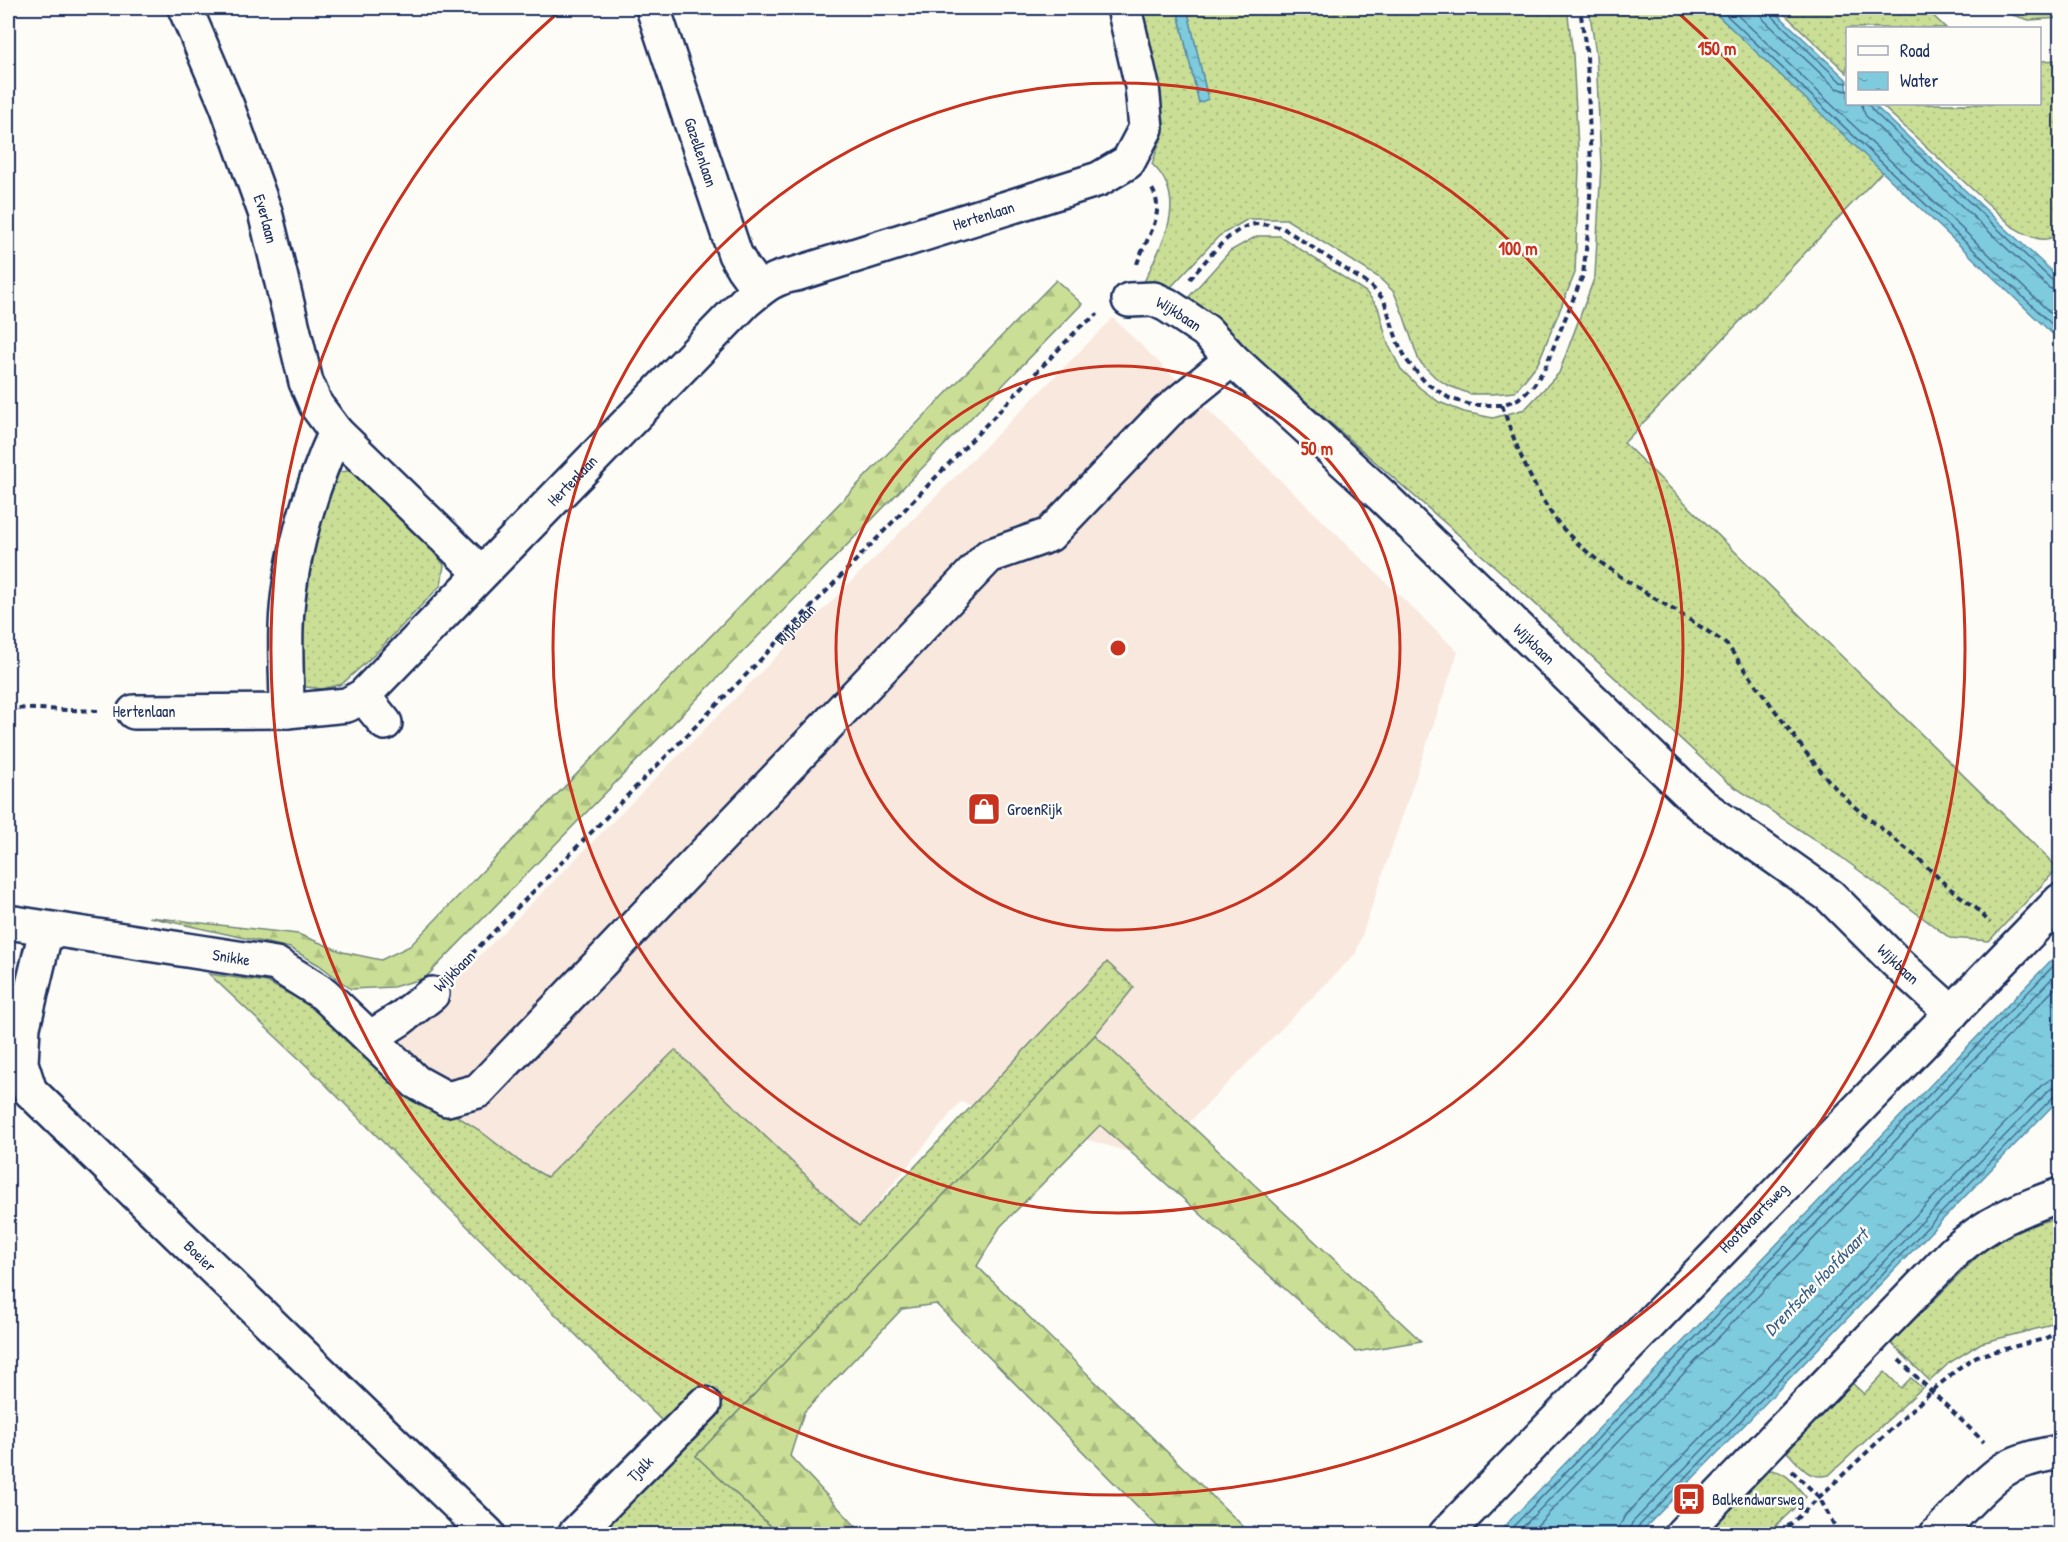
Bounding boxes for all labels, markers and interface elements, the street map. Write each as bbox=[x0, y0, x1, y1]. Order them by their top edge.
legend bbox=[1846, 27, 2041, 105]
text: 150 m bbox=[1698, 36, 1736, 61]
text: Road bbox=[1900, 38, 1930, 63]
text: Water bbox=[1900, 68, 1938, 93]
street label: Gazellenlaan bbox=[679, 115, 723, 190]
street label: Everlaan bbox=[248, 191, 283, 246]
street label: Hertenlaan bbox=[950, 195, 1017, 235]
text: 100 m bbox=[1498, 236, 1538, 261]
street label: Wijkbaan bbox=[1153, 291, 1206, 336]
text: 50 m bbox=[1301, 436, 1333, 461]
street label: Hertenlaan bbox=[542, 450, 602, 511]
street label: Wijkbaan bbox=[770, 598, 820, 650]
street label: Wijkbaan bbox=[1509, 618, 1560, 669]
centre of rings bbox=[1108, 638, 1128, 658]
street label: Hertenlaan bbox=[112, 700, 176, 722]
shop icon: GroenRijk bbox=[966, 791, 1002, 827]
place label: GroenRijk bbox=[1007, 798, 1062, 820]
street label: Wijkbaan bbox=[1873, 939, 1924, 989]
street label: Snikke bbox=[211, 943, 252, 971]
street label: Wijkbaan bbox=[428, 945, 480, 997]
street label: Hoofdvaartsweg bbox=[1714, 1177, 1792, 1257]
water label: Drentsche Hoofdvaart bbox=[1758, 1221, 1876, 1341]
street label: Boeier bbox=[179, 1235, 221, 1276]
street label: Tjalk bbox=[622, 1451, 658, 1487]
bus stop icon: Balkendwarsweg bbox=[1671, 1481, 1707, 1517]
place label: Balkendwarsweg bbox=[1712, 1488, 1804, 1510]

